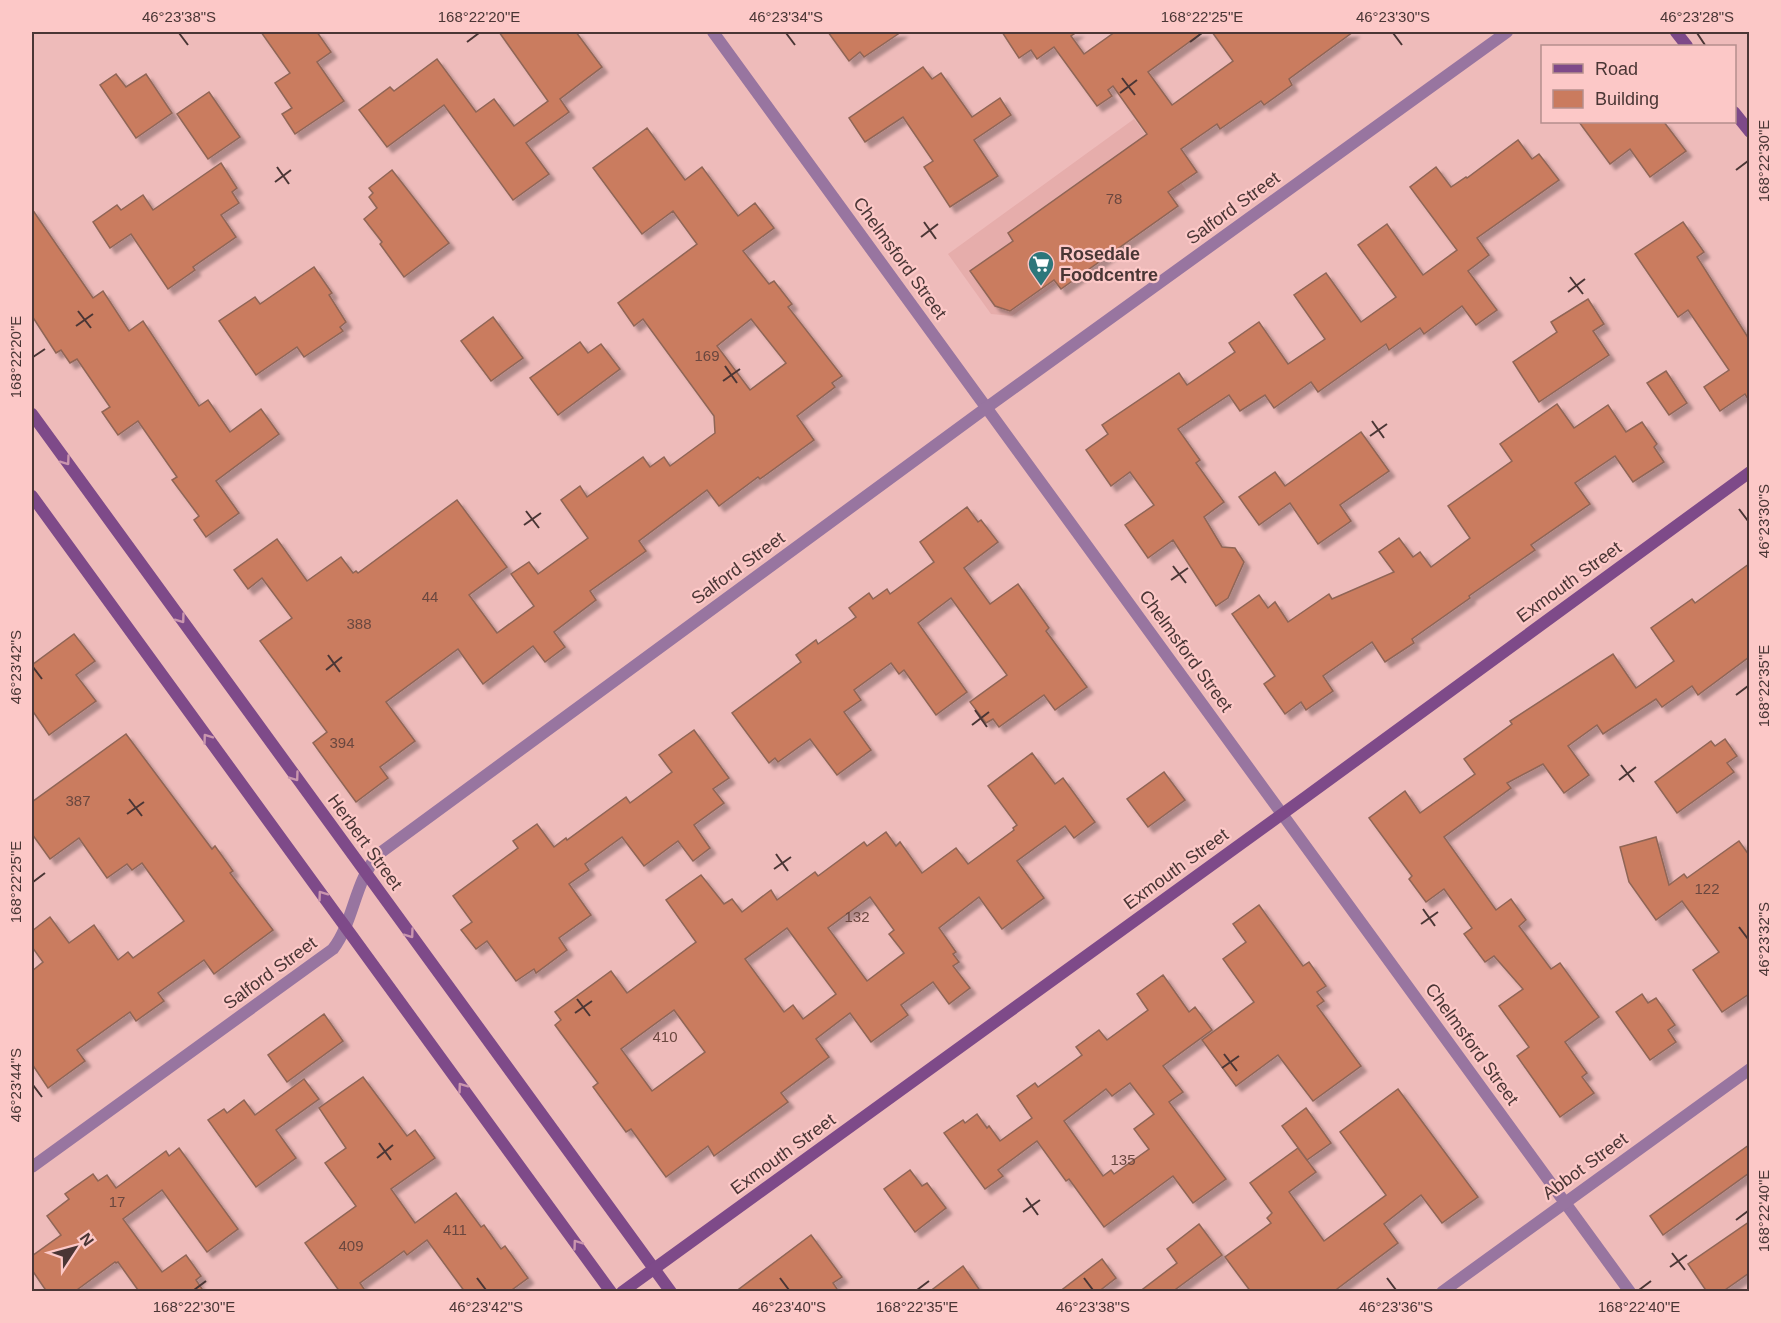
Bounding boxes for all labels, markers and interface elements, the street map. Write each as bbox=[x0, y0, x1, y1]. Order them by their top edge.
text: 46°23'38"S bbox=[142, 8, 216, 25]
text: 168°22'20"E bbox=[438, 8, 520, 25]
text: 46°23'34"S bbox=[749, 8, 823, 25]
text: 168°22'25"E bbox=[1161, 8, 1243, 25]
text: 46°23'30"S bbox=[1356, 8, 1430, 25]
text: 46°23'28"S bbox=[1660, 8, 1734, 25]
legend bbox=[1541, 45, 1736, 123]
text: Road bbox=[1595, 59, 1638, 79]
text: Building bbox=[1595, 89, 1659, 109]
text: 168°22'30"E bbox=[1755, 120, 1772, 202]
street label: Salford Street bbox=[1183, 168, 1283, 248]
house number: 78 bbox=[1106, 190, 1122, 207]
street label: Chelmsford Street bbox=[849, 193, 951, 323]
place label: Rosedale Foodcentre bbox=[1060, 244, 1158, 285]
supermarket icon: Rosedale Foodcentre bbox=[1026, 249, 1056, 287]
text: 168°22'20"E bbox=[7, 316, 24, 398]
house number: 169 bbox=[694, 347, 720, 364]
one-way arrow bbox=[59, 455, 70, 466]
text: 46°23'30"S bbox=[1755, 484, 1772, 558]
street label: Salford Street bbox=[688, 528, 788, 608]
street label: Exmouth Street bbox=[1513, 537, 1625, 627]
street label: Chelmsford Street bbox=[1135, 586, 1237, 716]
house number: 44 bbox=[422, 588, 438, 605]
one-way arrow bbox=[173, 612, 184, 623]
house number: 388 bbox=[346, 615, 372, 632]
text: 46°23'42"S bbox=[7, 630, 24, 704]
text: 168°22'35"E bbox=[1755, 645, 1772, 727]
one-way arrow bbox=[204, 733, 215, 744]
house number: 394 bbox=[329, 734, 355, 751]
one-way arrow bbox=[288, 770, 299, 781]
street label: Herbert Street bbox=[324, 790, 406, 894]
house number: 387 bbox=[65, 792, 91, 809]
street label: Exmouth Street bbox=[1120, 824, 1232, 914]
text: 168°22'25"E bbox=[7, 841, 24, 923]
house number: 122 bbox=[1694, 880, 1720, 897]
one-way arrow bbox=[318, 891, 329, 902]
text: 46°23'32"S bbox=[1755, 902, 1772, 976]
house number: 132 bbox=[844, 908, 870, 925]
one-way arrow bbox=[403, 928, 414, 939]
street label: Salford Street bbox=[220, 933, 320, 1013]
street label: Chelmsford Street bbox=[1421, 979, 1523, 1109]
house number: 410 bbox=[652, 1028, 678, 1045]
text: 46°23'44"S bbox=[7, 1048, 24, 1122]
one-way arrow bbox=[458, 1082, 469, 1093]
street label: Exmouth Street bbox=[727, 1109, 839, 1199]
street label: Abbot Street bbox=[1539, 1128, 1631, 1204]
house number: 135 bbox=[1110, 1151, 1136, 1168]
text: 168°22'40"E bbox=[1755, 1170, 1772, 1252]
house number: 17 bbox=[109, 1193, 125, 1210]
north arrow bbox=[45, 1218, 105, 1278]
house number: 411 bbox=[443, 1221, 467, 1238]
text: N bbox=[76, 1230, 97, 1249]
house number: 409 bbox=[338, 1237, 364, 1254]
one-way arrow bbox=[573, 1240, 584, 1251]
text: 168°22'30"E bbox=[153, 1298, 235, 1315]
text: 46°23'42"S bbox=[449, 1298, 523, 1315]
text: 46°23'40"S bbox=[752, 1298, 826, 1315]
text: 168°22'35"E bbox=[876, 1298, 958, 1315]
text: 46°23'38"S bbox=[1056, 1298, 1130, 1315]
text: 46°23'36"S bbox=[1359, 1298, 1433, 1315]
text: 168°22'40"E bbox=[1598, 1298, 1680, 1315]

